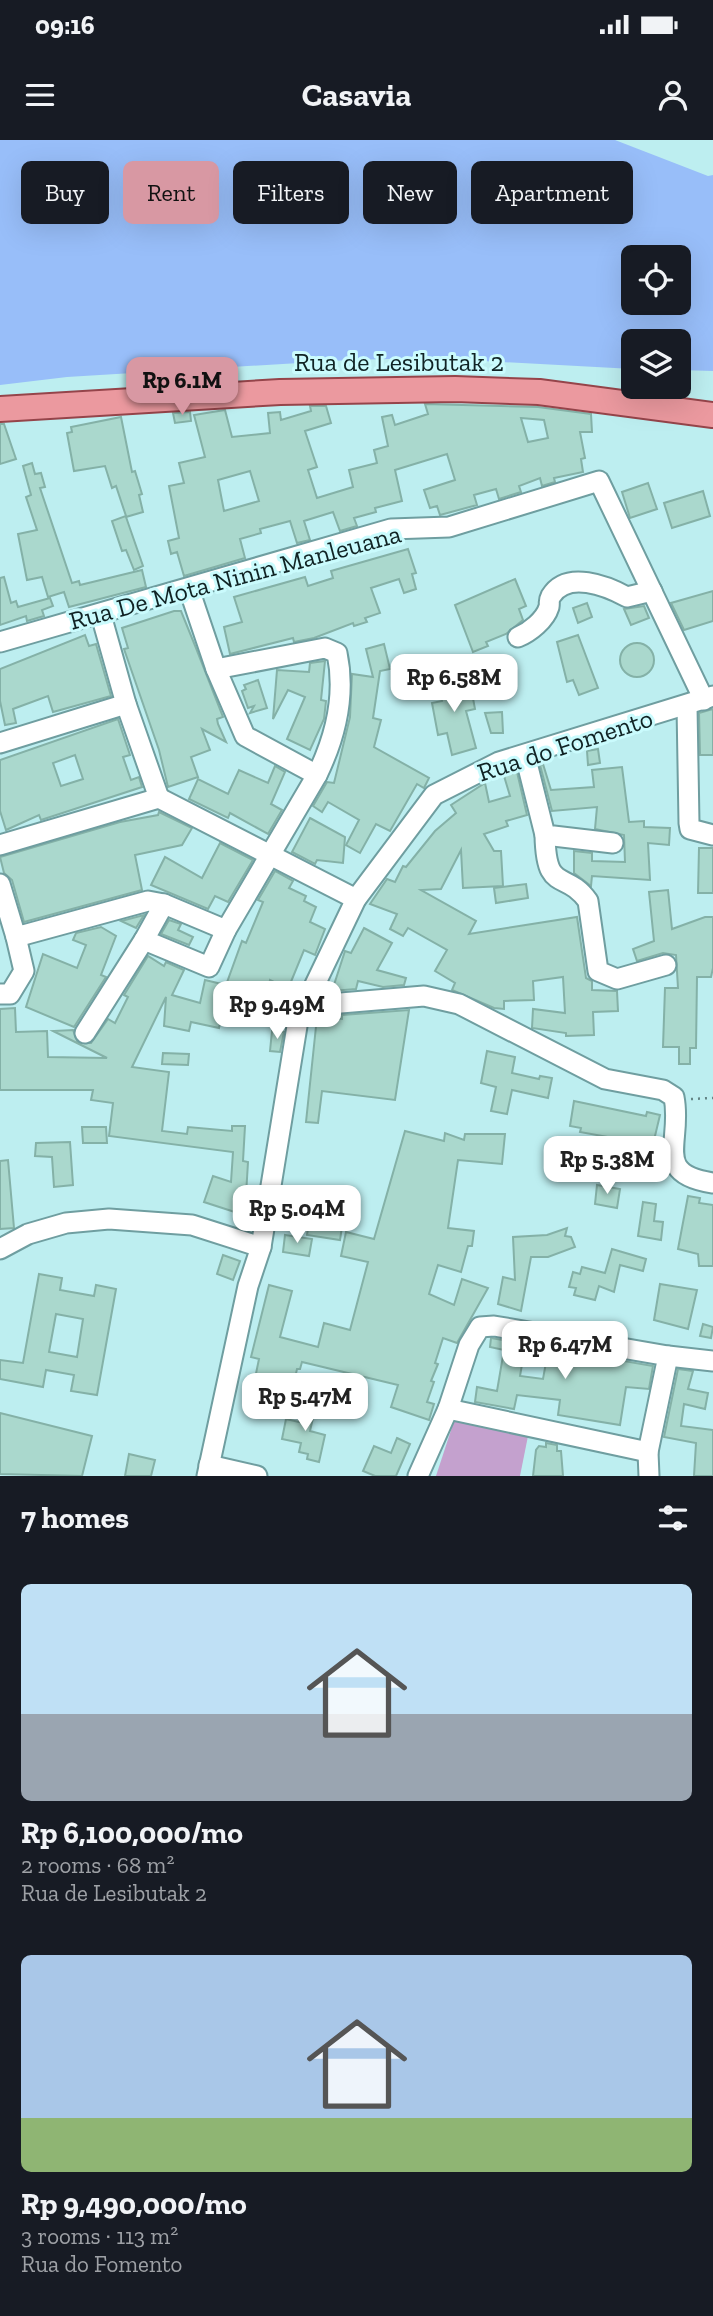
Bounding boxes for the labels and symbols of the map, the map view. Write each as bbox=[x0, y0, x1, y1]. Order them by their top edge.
street label: Rua de Lesibutak 2 bbox=[294, 346, 504, 378]
pin: Rp 6.1M bbox=[117, 358, 247, 417]
street label: Rua De Mota Ninin Manleuana bbox=[66, 517, 405, 637]
pin: Rp 6.58M bbox=[382, 654, 526, 714]
street label: Rua do Fomento bbox=[473, 702, 657, 788]
pin: Rp 9.49M bbox=[205, 982, 349, 1041]
pin: Rp 5.38M bbox=[535, 1136, 679, 1196]
pin: Rp 5.04M bbox=[225, 1186, 369, 1245]
pin: Rp 6.47M bbox=[493, 1322, 637, 1381]
pin: Rp 5.47M bbox=[233, 1374, 377, 1433]

